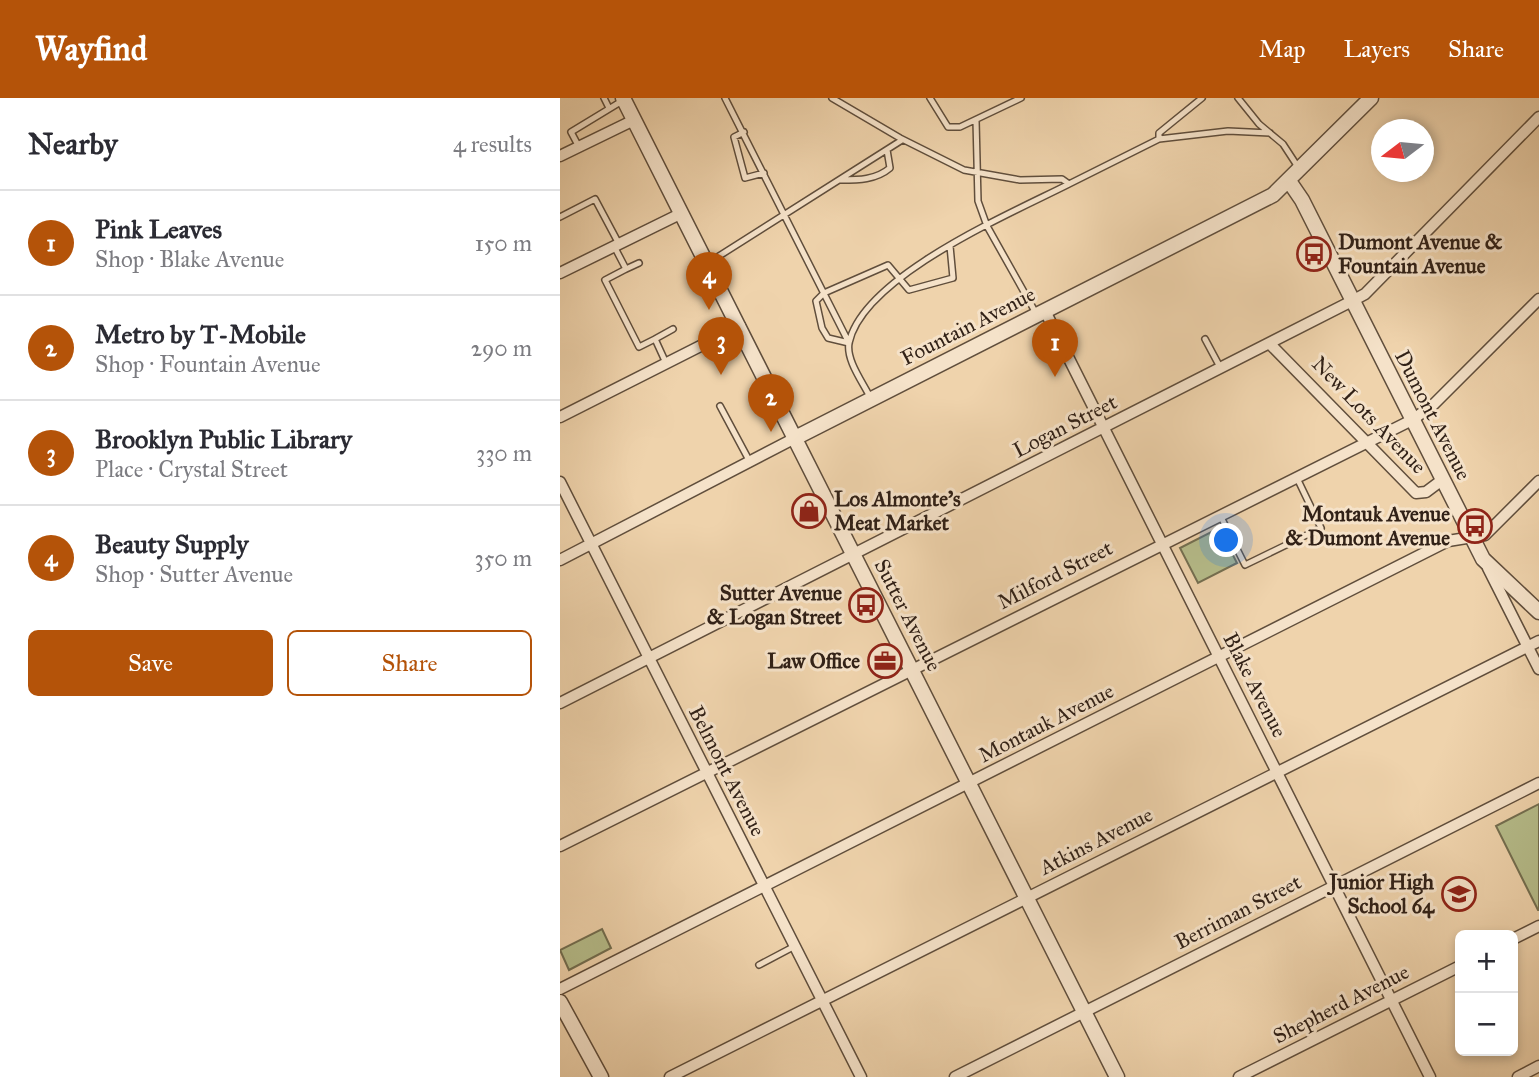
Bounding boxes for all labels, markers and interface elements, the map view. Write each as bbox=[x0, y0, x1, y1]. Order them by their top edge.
text: Wayfind bbox=[35, 29, 147, 69]
text: Map bbox=[1259, 34, 1306, 64]
text: Layers bbox=[1344, 34, 1410, 64]
text: Share bbox=[1448, 34, 1504, 64]
north arrow bbox=[1371, 119, 1434, 182]
text: Nearby bbox=[28, 126, 118, 162]
text: 4 results bbox=[453, 130, 532, 158]
text: Pink Leaves bbox=[95, 213, 222, 245]
text: 1 bbox=[46, 229, 56, 257]
text: 150 m bbox=[475, 229, 532, 257]
place label: Dumont Avenue & Fountain Avenue bbox=[1338, 229, 1503, 279]
bus stop icon: Dumont Avenue & Fountain Avenue bbox=[1295, 235, 1333, 273]
text: Shop · Blake Avenue bbox=[95, 245, 284, 273]
pin: 4 bbox=[686, 252, 732, 310]
street label: Fountain Avenue bbox=[896, 281, 1040, 371]
pin: 3 bbox=[698, 317, 744, 375]
text: Metro by T-Mobile bbox=[95, 318, 306, 350]
pin: 1 bbox=[1032, 319, 1078, 377]
text: 2 bbox=[45, 334, 57, 362]
text: 290 m bbox=[471, 334, 532, 362]
street label: Dumont Avenue bbox=[1389, 346, 1477, 485]
text: Shop · Fountain Avenue bbox=[95, 350, 321, 378]
street label: New Lots Avenue bbox=[1306, 351, 1432, 479]
pin: 2 bbox=[748, 374, 794, 432]
street label: Logan Street bbox=[1009, 389, 1122, 463]
text: Brooklyn Public Library bbox=[95, 423, 352, 455]
text: 3 bbox=[46, 439, 56, 467]
text: 330 m bbox=[476, 439, 532, 467]
text: Place · Crystal Street bbox=[95, 455, 288, 483]
place label: Los Almonte's Meat Market bbox=[834, 486, 961, 536]
shop icon: Los Almonte's Meat Market bbox=[790, 492, 828, 530]
place label: Montauk Avenue & Dumont Avenue bbox=[1285, 501, 1450, 551]
bus stop icon: Montauk Avenue & Dumont Avenue bbox=[1456, 507, 1494, 545]
your location bbox=[1209, 523, 1243, 557]
text: Beauty Supply bbox=[95, 528, 248, 560]
street label: Milford Street bbox=[993, 535, 1117, 615]
text: 4 bbox=[45, 544, 57, 572]
text: 350 m bbox=[474, 544, 532, 572]
street label: Sutter Avenue bbox=[869, 555, 947, 676]
text: Shop · Sutter Avenue bbox=[95, 560, 293, 588]
place label: Sutter Avenue & Logan Street bbox=[707, 580, 843, 630]
bus stop icon: Sutter Avenue & Logan Street bbox=[847, 586, 885, 624]
street label: Blake Avenue bbox=[1217, 628, 1293, 742]
button: Save bbox=[28, 630, 273, 696]
button: Share bbox=[287, 630, 532, 696]
office icon: Law Office bbox=[866, 642, 904, 680]
place label: Law Office bbox=[767, 648, 860, 674]
street label: Montauk Avenue bbox=[974, 678, 1118, 768]
street label: Belmont Avenue bbox=[683, 701, 771, 841]
street label: Atkins Avenue bbox=[1034, 801, 1157, 881]
street label: Berriman Street bbox=[1170, 869, 1306, 955]
place label: Junior High School 64 bbox=[1326, 869, 1435, 919]
school or university icon: Junior High School 64 bbox=[1440, 875, 1478, 913]
map controls bbox=[1455, 930, 1518, 1056]
button: + bbox=[1455, 930, 1518, 993]
street label: Shepherd Avenue bbox=[1269, 958, 1414, 1049]
button: − bbox=[1455, 993, 1518, 1056]

